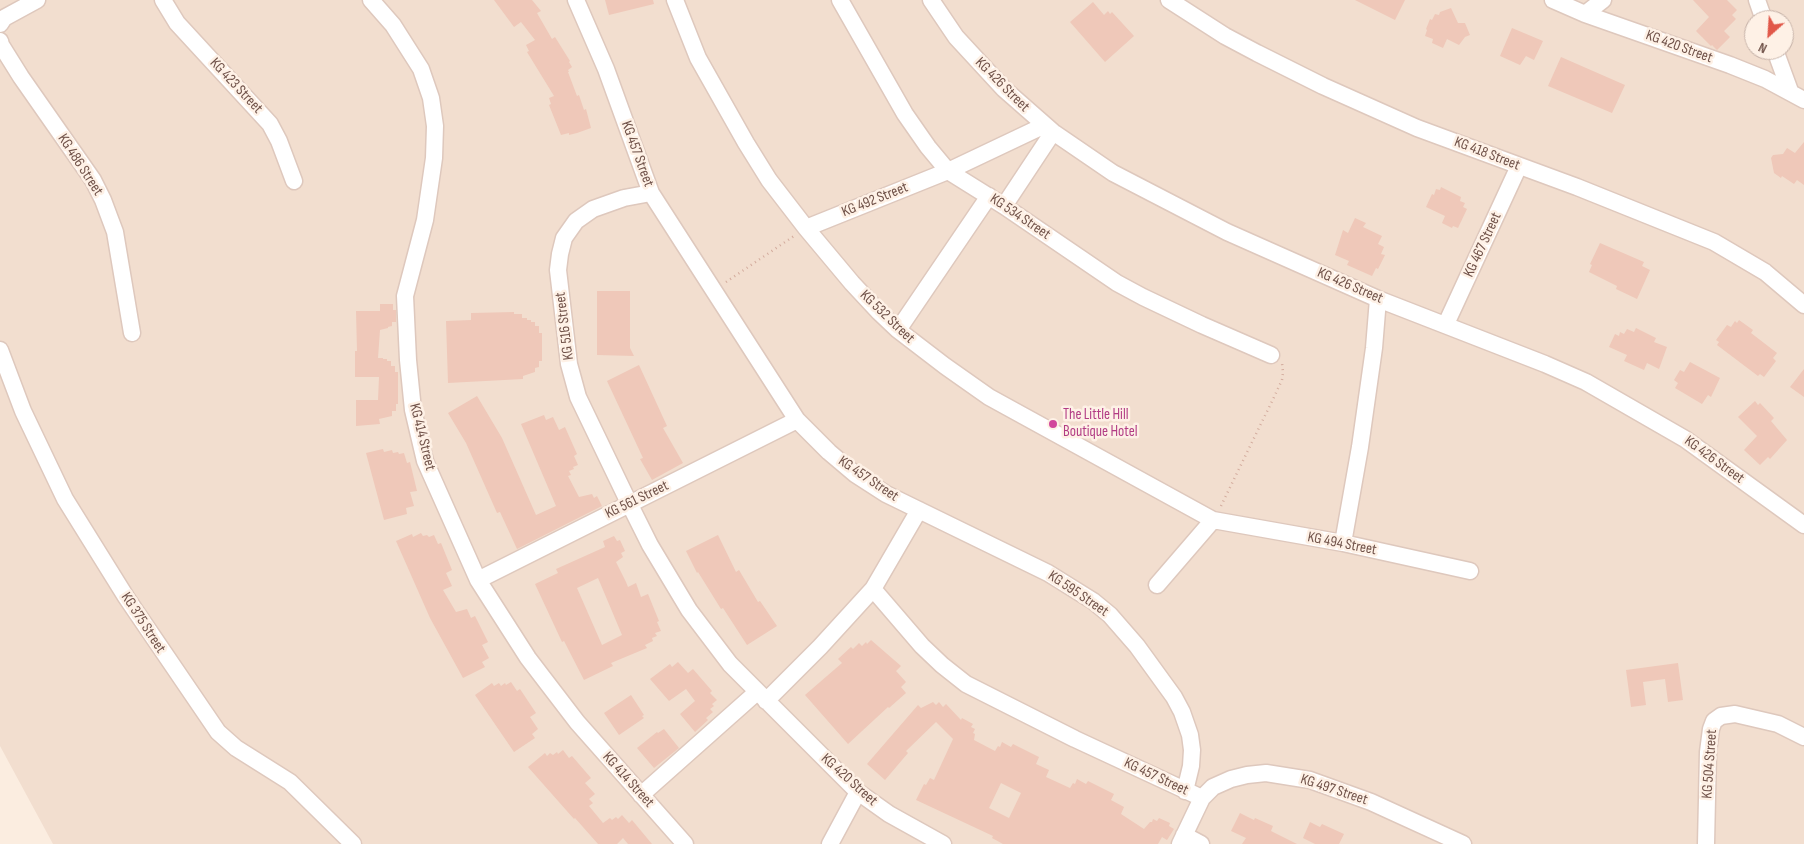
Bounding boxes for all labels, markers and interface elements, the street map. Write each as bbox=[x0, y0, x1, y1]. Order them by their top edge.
north arrow bbox=[1744, 10, 1794, 60]
street label: KG 420 Street bbox=[1643, 27, 1715, 67]
text: N bbox=[1756, 39, 1770, 57]
street label: KG 423 Street bbox=[206, 54, 266, 118]
street label: KG 426 Street bbox=[971, 54, 1033, 116]
street label: KG 457 Street bbox=[617, 119, 657, 189]
street label: KG 486 Street bbox=[53, 131, 107, 199]
street label: KG 418 Street bbox=[1452, 133, 1522, 175]
street label: KG 492 Street bbox=[839, 179, 911, 221]
street label: KG 534 Street bbox=[986, 190, 1054, 244]
street label: KG 467 Street bbox=[1460, 210, 1506, 280]
street label: KG 426 Street bbox=[1314, 264, 1386, 308]
street label: KG 532 Street bbox=[856, 287, 918, 347]
street label: KG 516 Street bbox=[552, 291, 578, 361]
street label: KG 414 Street bbox=[405, 402, 439, 472]
place label: The Little Hill Boutique Hotel bbox=[1063, 406, 1138, 441]
marker: The Little Hill Boutique Hotel bbox=[1047, 418, 1059, 430]
street label: KG 426 Street bbox=[1681, 432, 1747, 488]
street label: KG 457 Street bbox=[834, 452, 902, 506]
street label: KG 561 Street bbox=[602, 477, 672, 523]
street label: KG 494 Street bbox=[1306, 529, 1378, 559]
street label: KG 595 Street bbox=[1044, 567, 1112, 621]
street label: KG 375 Street bbox=[117, 589, 169, 657]
street label: KG 504 Street bbox=[1699, 729, 1721, 799]
street label: KG 414 Street bbox=[598, 749, 658, 811]
street label: KG 420 Street bbox=[817, 750, 881, 810]
street label: KG 457 Street bbox=[1121, 754, 1191, 800]
street label: KG 497 Street bbox=[1298, 771, 1370, 809]

